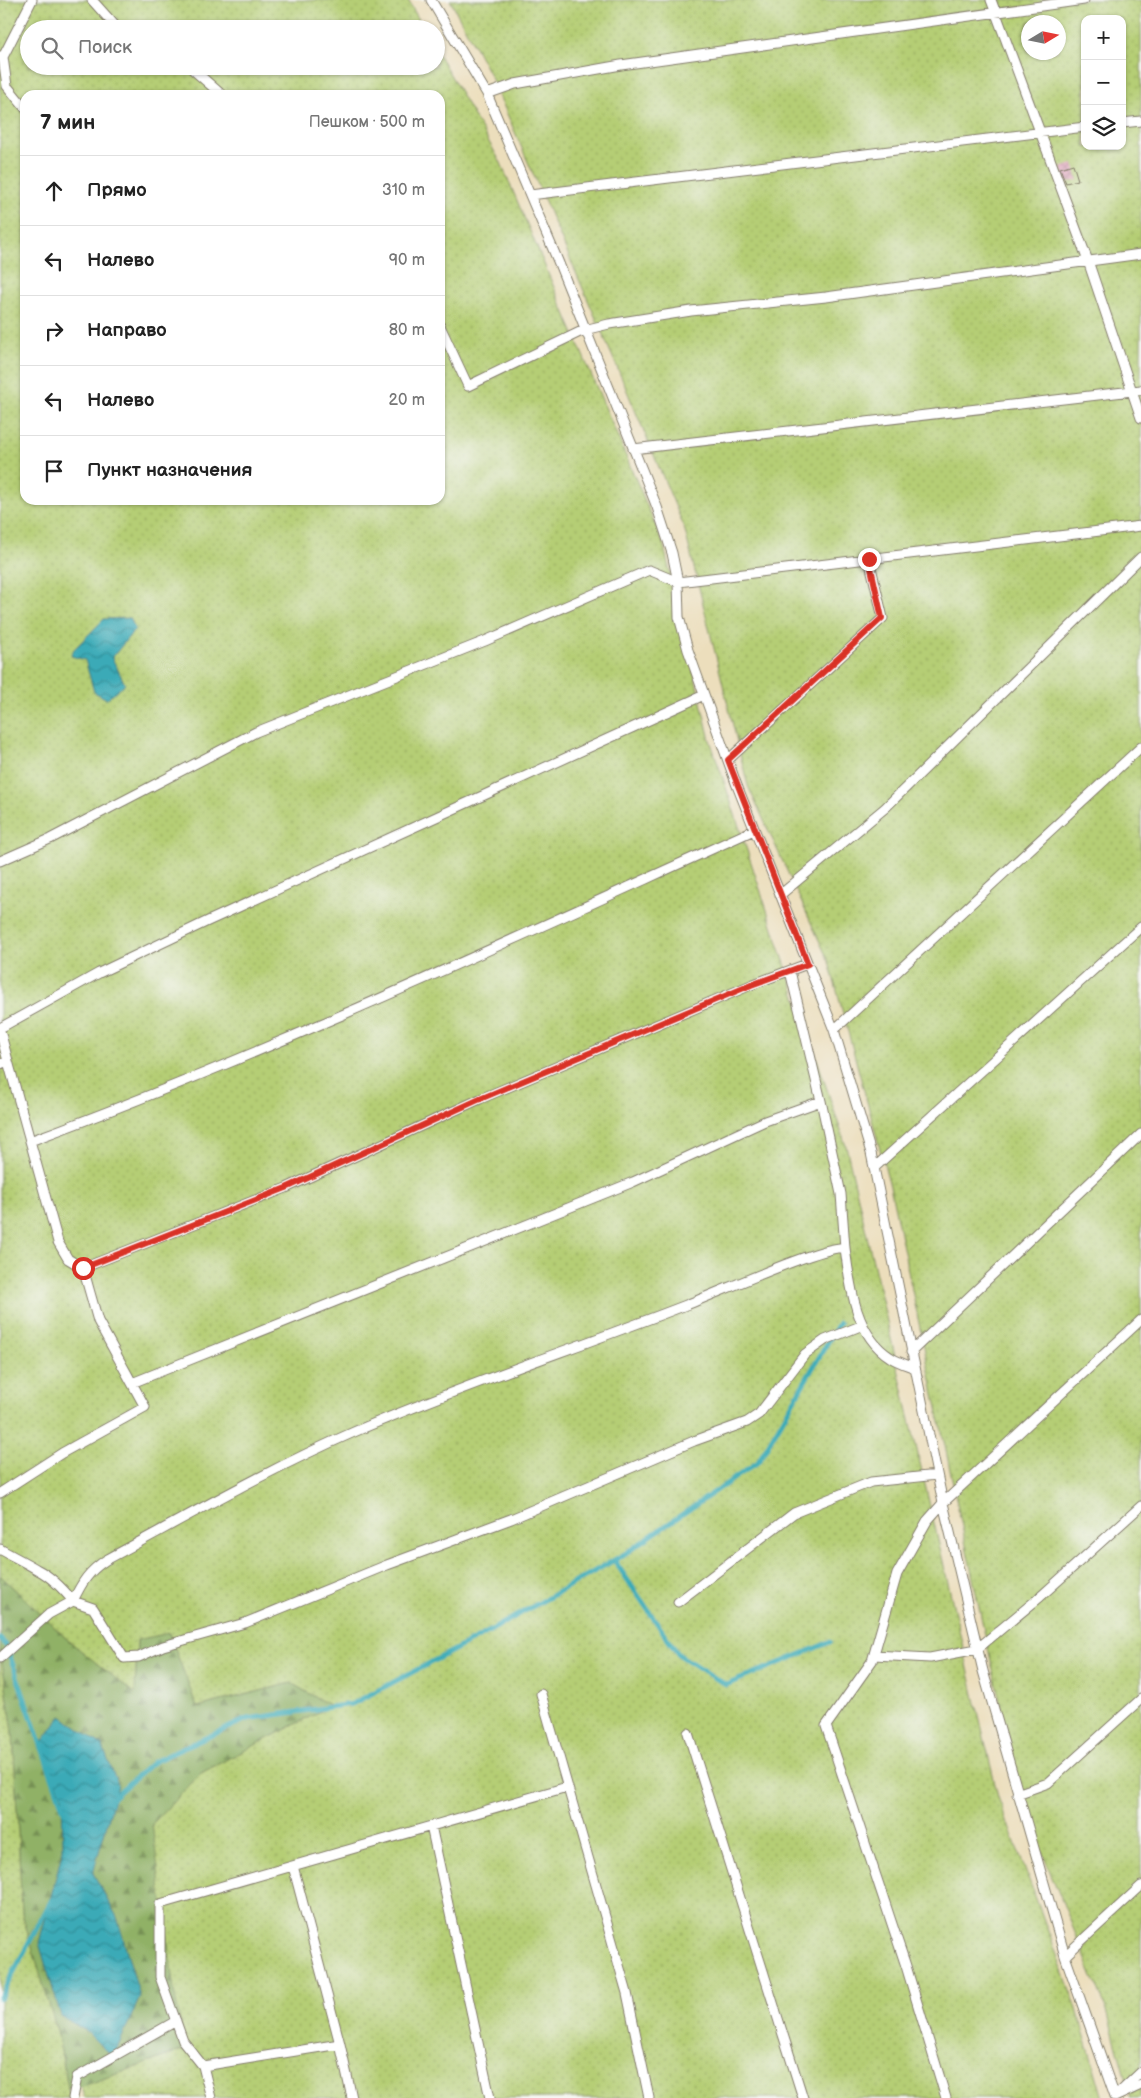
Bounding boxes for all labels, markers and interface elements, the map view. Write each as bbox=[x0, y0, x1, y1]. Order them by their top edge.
north arrow bbox=[1021, 15, 1066, 60]
map controls bbox=[1081, 15, 1126, 150]
button: + bbox=[1081, 15, 1126, 60]
search box bbox=[20, 20, 445, 75]
icon: search bbox=[38, 34, 66, 62]
text: Поиск bbox=[78, 36, 132, 59]
button: − bbox=[1081, 60, 1126, 105]
button: layers bbox=[1081, 105, 1126, 150]
text: 7 мин bbox=[40, 110, 95, 135]
text: Пешком · 500 m bbox=[309, 113, 425, 132]
icon: ahead bbox=[40, 177, 68, 205]
text: Прямо bbox=[87, 179, 147, 202]
text: 310 m bbox=[382, 181, 425, 200]
icon: left bbox=[40, 247, 68, 275]
text: Налево bbox=[87, 249, 154, 272]
text: 90 m bbox=[389, 251, 425, 270]
icon: right bbox=[40, 317, 68, 345]
text: Направо bbox=[87, 319, 167, 342]
text: 80 m bbox=[389, 321, 425, 340]
icon: left bbox=[40, 387, 68, 415]
text: Налево bbox=[87, 389, 154, 412]
text: 20 m bbox=[389, 391, 425, 410]
icon: arrive bbox=[40, 457, 68, 485]
text: Пункт назначения bbox=[87, 459, 252, 482]
route end bbox=[858, 548, 881, 571]
route start bbox=[72, 1257, 95, 1280]

